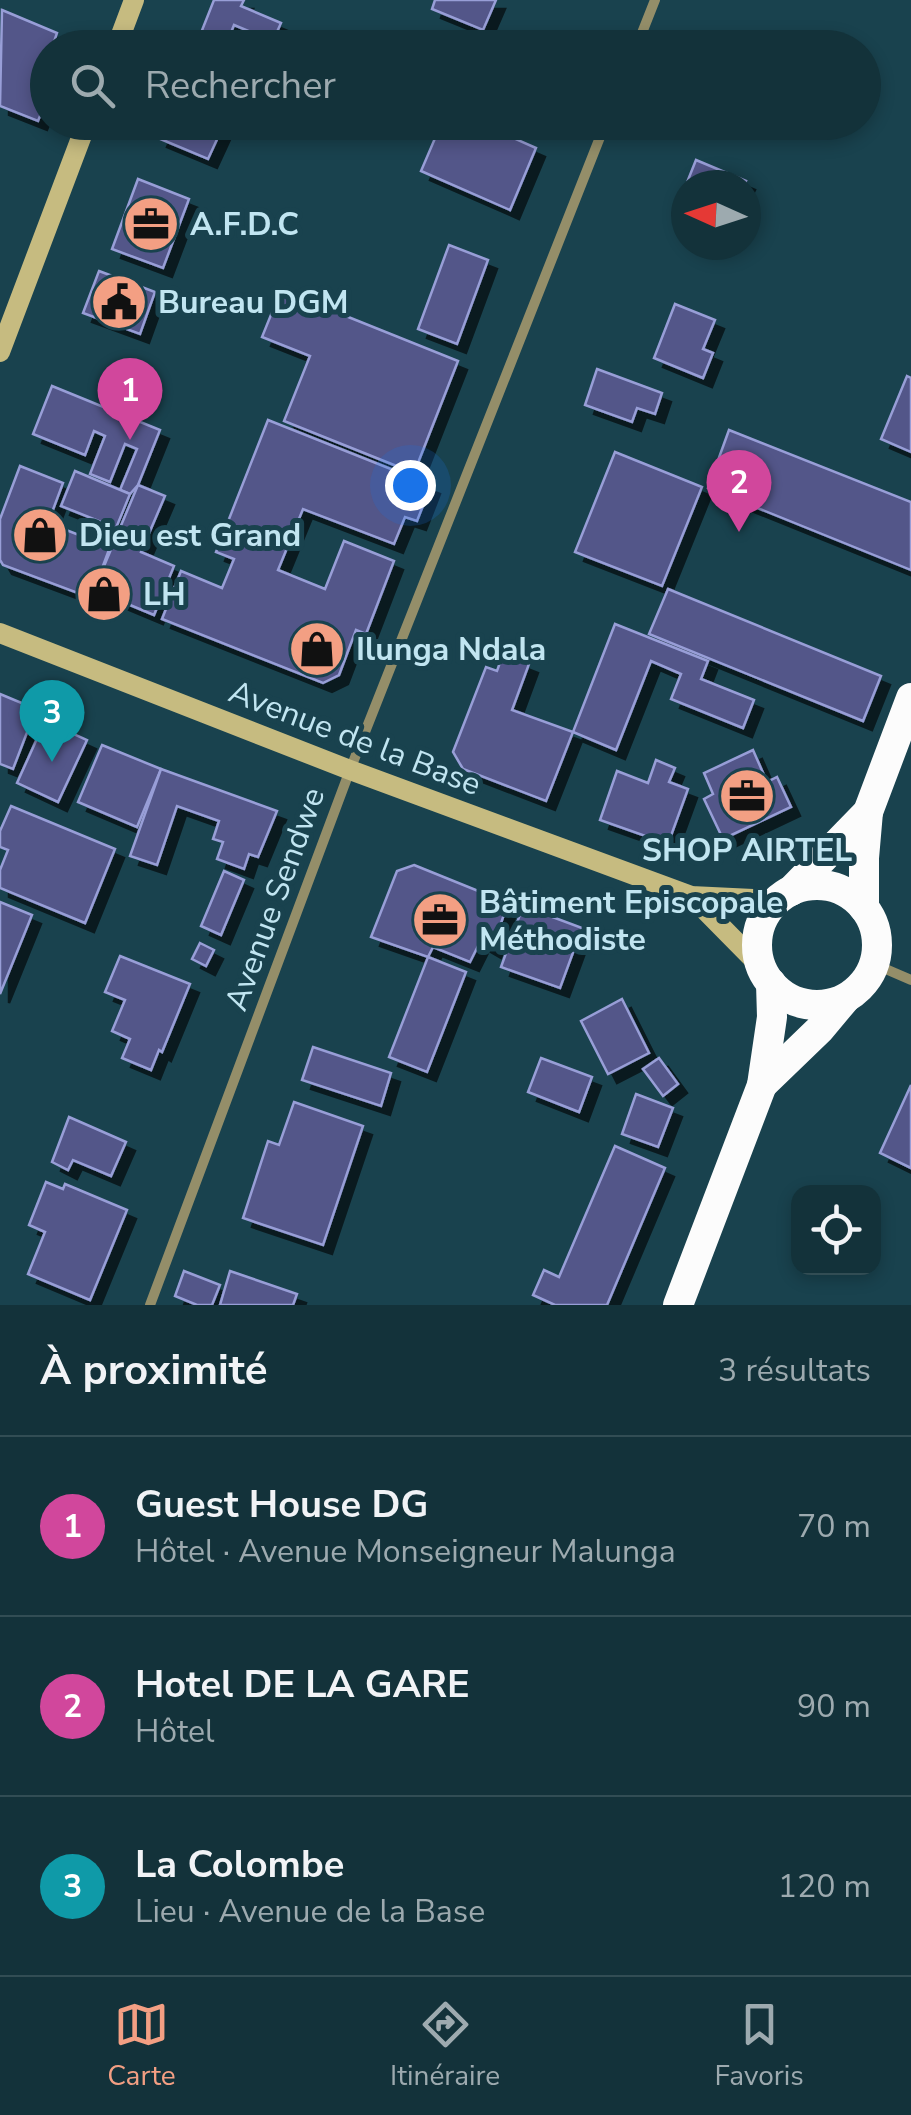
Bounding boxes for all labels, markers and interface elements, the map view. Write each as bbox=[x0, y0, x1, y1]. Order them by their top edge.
search box bbox=[30, 30, 881, 140]
icon: search bbox=[65, 58, 120, 113]
text: Rechercher bbox=[145, 60, 336, 111]
north arrow bbox=[671, 170, 761, 260]
office icon: A.F.D.C bbox=[121, 194, 181, 254]
place label: A.F.D.C bbox=[190, 203, 299, 246]
public building icon: Bureau DGM bbox=[89, 272, 149, 332]
place label: Bureau DGM bbox=[158, 281, 349, 324]
pin: 1 bbox=[98, 358, 162, 440]
pin: 2 bbox=[706, 450, 772, 532]
your location bbox=[385, 460, 436, 511]
shop icon: Dieu est Grand bbox=[10, 505, 70, 565]
place label: Dieu est Grand bbox=[79, 514, 301, 557]
shop icon: LH bbox=[74, 564, 134, 624]
place label: LH bbox=[143, 573, 186, 616]
shop icon: Ilunga Ndala bbox=[287, 619, 347, 679]
place label: Ilunga Ndala bbox=[356, 628, 546, 671]
street label: Avenue de la Base bbox=[223, 670, 487, 806]
pin: 3 bbox=[20, 680, 84, 762]
office icon: SHOP AIRTEL bbox=[717, 766, 777, 826]
street label: Avenue Sendwe bbox=[215, 782, 335, 1016]
place label: SHOP AIRTEL bbox=[642, 829, 852, 872]
place label: Bâtiment Episcopale Méthodiste bbox=[479, 881, 783, 961]
office icon: Bâtiment Episcopale Méthodiste bbox=[410, 890, 470, 950]
map controls bbox=[791, 1185, 881, 1275]
button: locate bbox=[791, 1185, 881, 1275]
text: À proximité bbox=[40, 1342, 267, 1399]
text: 3 résultats bbox=[718, 1349, 871, 1392]
text: Guest House DG bbox=[135, 1479, 428, 1530]
text: 1 bbox=[63, 1505, 82, 1548]
text: 70 m bbox=[797, 1505, 871, 1548]
text: Hôtel · Avenue Monseigneur Malunga bbox=[135, 1530, 676, 1573]
text: Hotel DE LA GARE bbox=[135, 1659, 470, 1710]
text: 2 bbox=[63, 1685, 82, 1728]
text: 90 m bbox=[797, 1685, 871, 1728]
text: Hôtel bbox=[135, 1710, 215, 1753]
text: La Colombe bbox=[135, 1839, 344, 1890]
text: 3 bbox=[63, 1865, 82, 1908]
text: 120 m bbox=[778, 1865, 871, 1908]
text: Lieu · Avenue de la Base bbox=[135, 1890, 485, 1933]
tab: Carte bbox=[107, 1997, 176, 2095]
tab: Itinéraire bbox=[390, 1997, 500, 2095]
tab: Favoris bbox=[715, 1997, 804, 2095]

